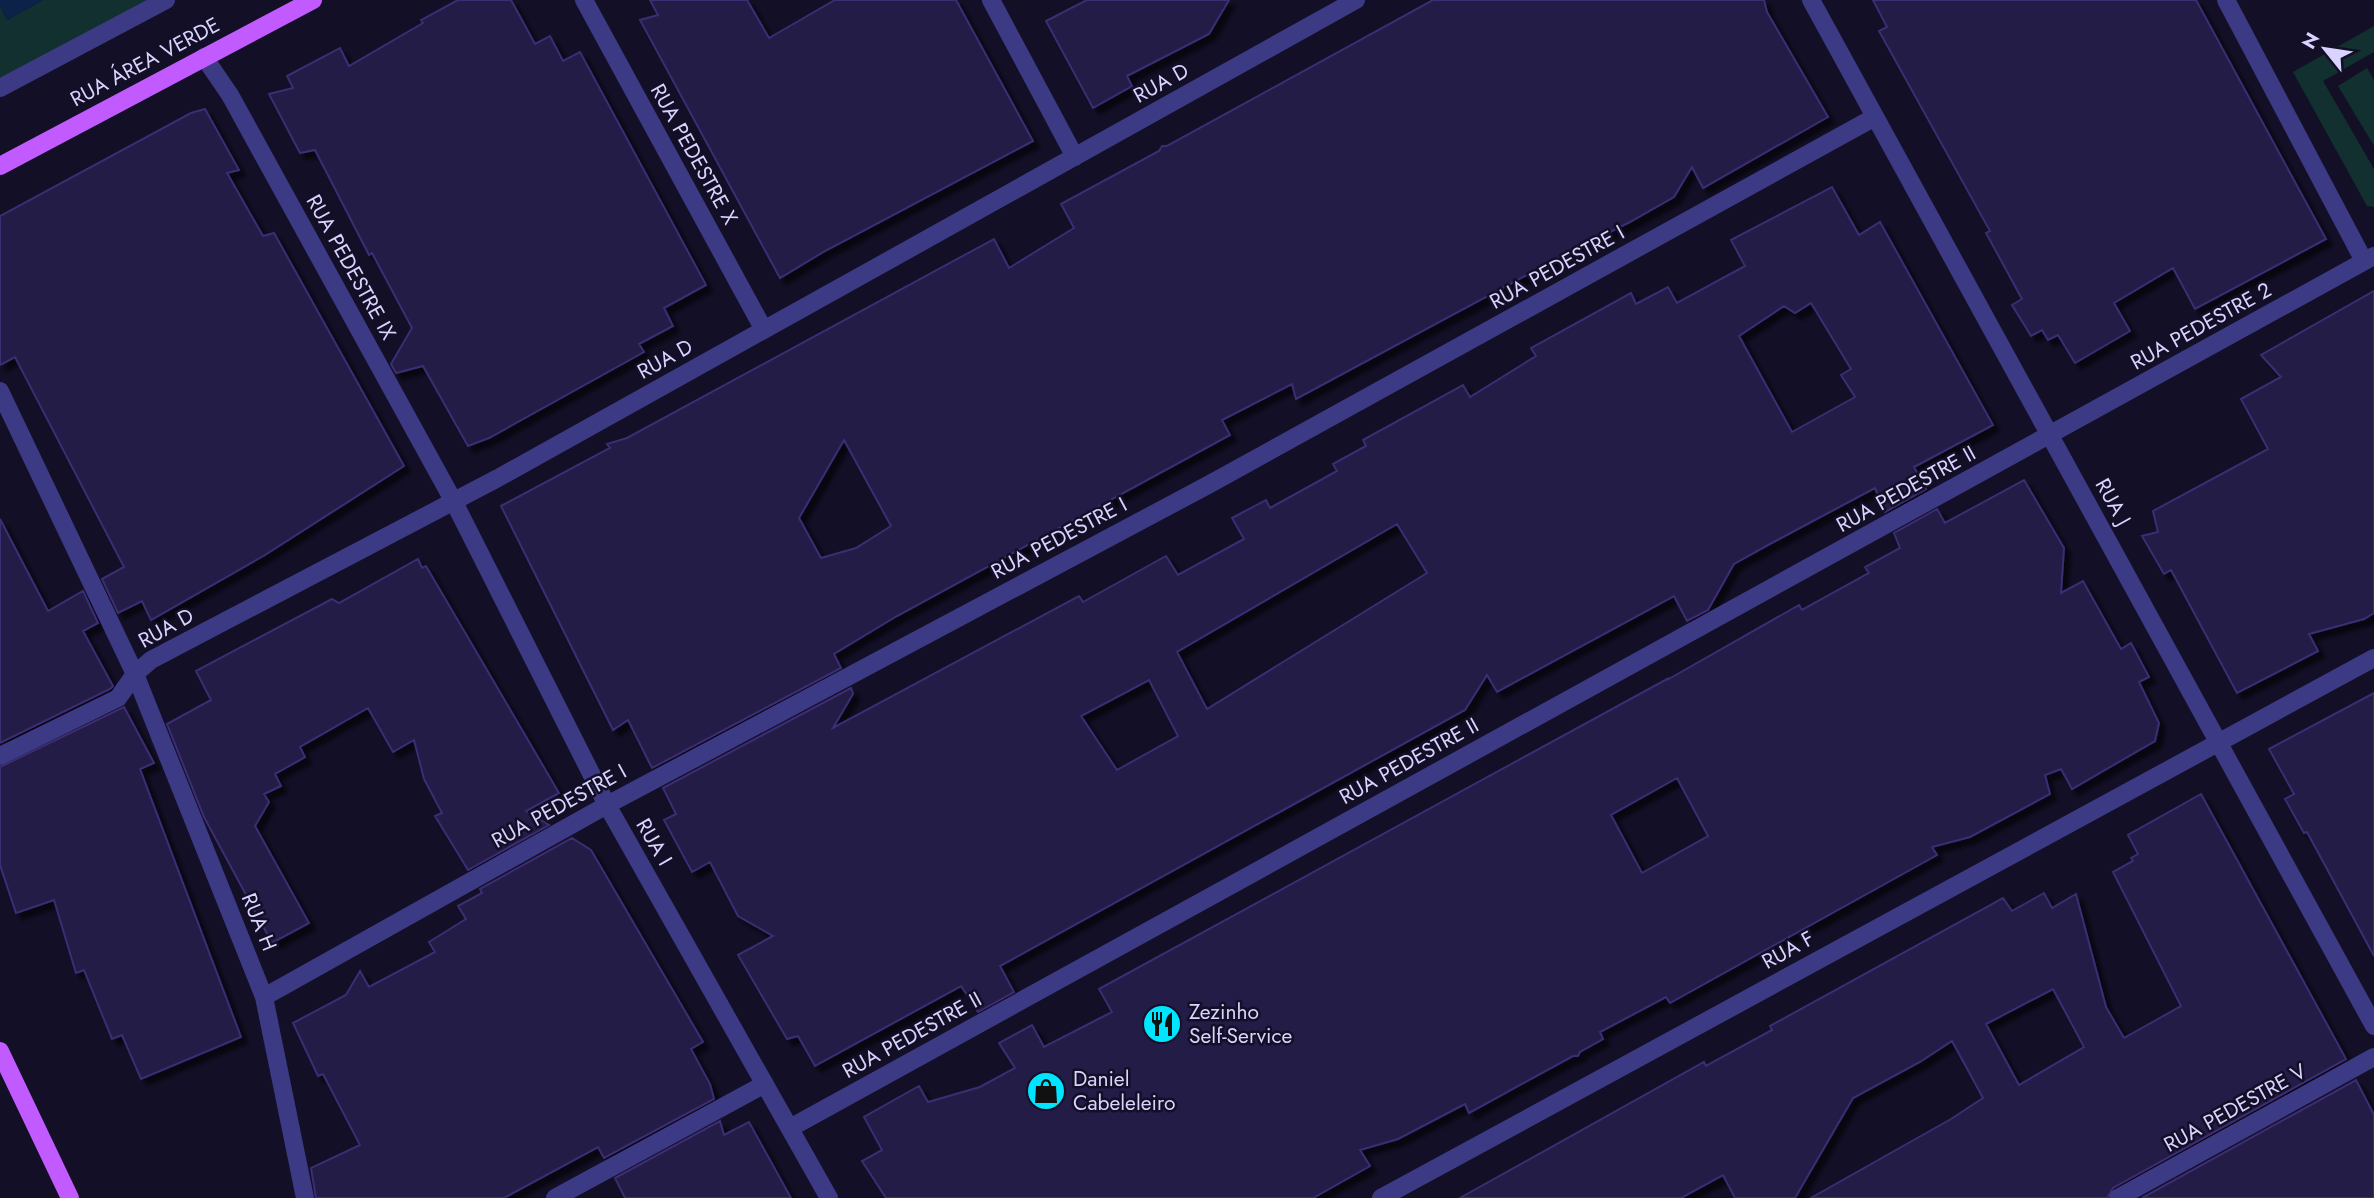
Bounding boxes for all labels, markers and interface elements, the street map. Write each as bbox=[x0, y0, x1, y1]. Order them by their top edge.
street label: RUA ÁREA VERDE bbox=[65, 10, 225, 114]
north arrow bbox=[2290, 14, 2360, 84]
text: N bbox=[2295, 27, 2326, 54]
street label: RUA D bbox=[1128, 55, 1194, 111]
street label: RUA PEDESTRE X bbox=[643, 78, 745, 230]
street label: RUA PEDESTRE IX bbox=[299, 189, 403, 345]
street label: RUA PEDESTRE I bbox=[1484, 218, 1630, 316]
street label: RUA PEDESTRE 2 bbox=[2125, 275, 2277, 377]
street label: RUA D bbox=[632, 331, 698, 387]
street label: RUA PEDESTRE II bbox=[1831, 438, 1981, 540]
street label: RUA J bbox=[2088, 473, 2138, 531]
street label: RUA PEDESTRE I bbox=[986, 490, 1132, 586]
street label: RUA D bbox=[133, 600, 199, 656]
street label: RUA PEDESTRE II bbox=[1334, 710, 1484, 812]
street label: RUA PEDESTRE I bbox=[486, 757, 632, 855]
street label: RUA I bbox=[628, 813, 680, 871]
street label: RUA H bbox=[234, 889, 284, 955]
street label: RUA F bbox=[1756, 923, 1820, 977]
street label: RUA PEDESTRE II bbox=[837, 984, 987, 1086]
place label: Zezinho Self-Service bbox=[1189, 997, 1292, 1051]
restaurant icon: Zezinho Self-Service bbox=[1141, 1003, 1183, 1045]
street label: RUA PEDESTRE V bbox=[2158, 1056, 2312, 1160]
place label: Daniel Cabeleleiro bbox=[1073, 1064, 1175, 1118]
shop icon: Daniel Cabeleleiro bbox=[1025, 1070, 1067, 1112]

